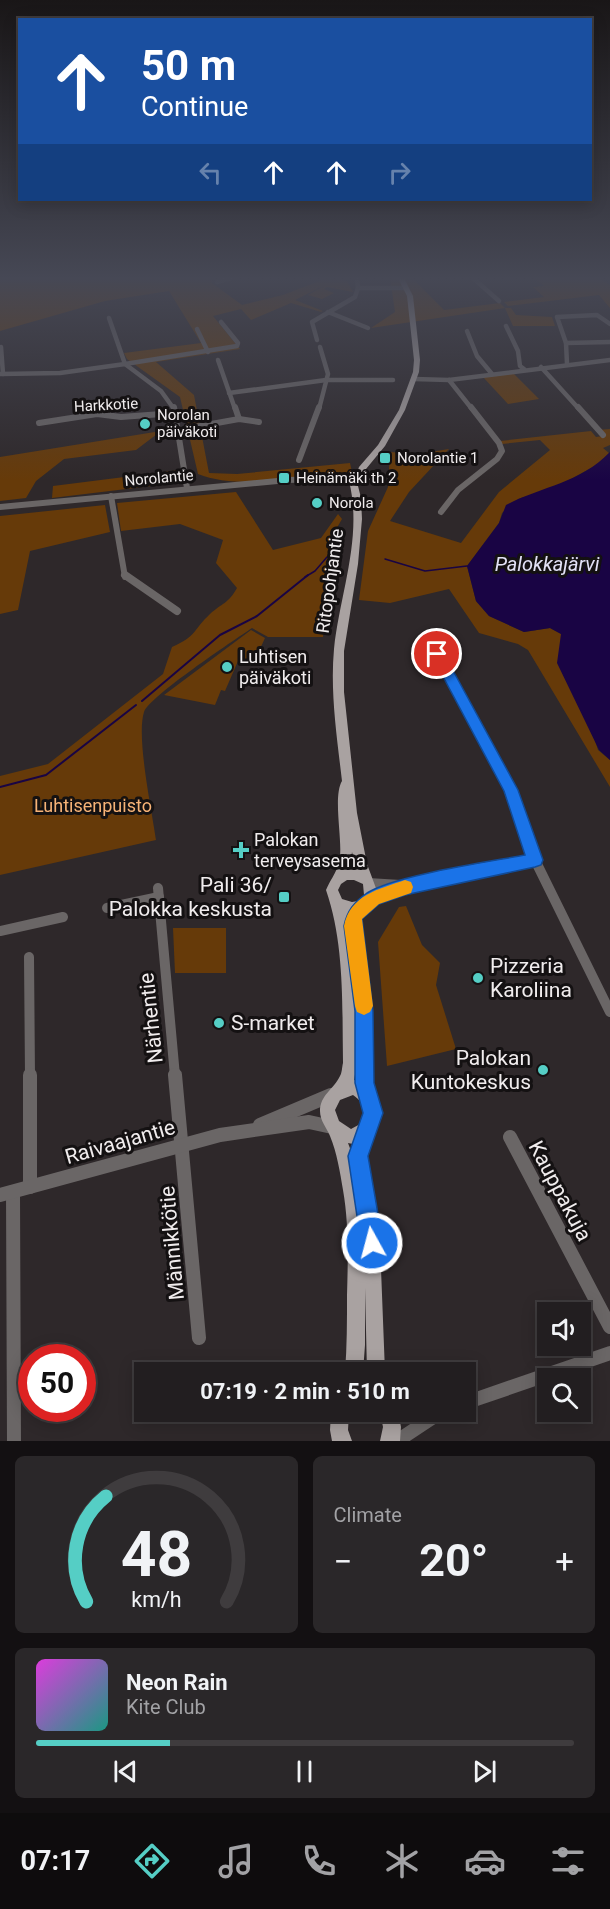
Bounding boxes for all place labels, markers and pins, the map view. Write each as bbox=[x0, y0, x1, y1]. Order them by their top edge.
place label: Norolan päiväkoti bbox=[157, 406, 217, 441]
marker: Norolan päiväkoti bbox=[138, 417, 152, 431]
place label: Norolantie 1 bbox=[397, 449, 479, 467]
marker: Norolantie 1 bbox=[378, 451, 392, 465]
place label: Heinämäki th 2 bbox=[296, 469, 396, 487]
marker: Heinämäki th 2 bbox=[277, 471, 291, 485]
place label: Norola bbox=[329, 494, 374, 512]
marker: Norola bbox=[310, 496, 324, 510]
pin bbox=[411, 628, 462, 679]
place label: Luhtisen päiväkoti bbox=[239, 646, 311, 688]
marker: Luhtisen päiväkoti bbox=[220, 660, 234, 674]
place label: Palokan terveysasema bbox=[254, 829, 366, 871]
marker: Palokan terveysasema bbox=[232, 841, 250, 859]
place label: Pali 36/ Palokka keskusta bbox=[109, 873, 272, 921]
marker: Pali 36/ Palokka keskusta bbox=[277, 890, 291, 904]
place label: Pizzeria Karoliina bbox=[490, 954, 572, 1002]
marker: Pizzeria Karoliina bbox=[471, 971, 485, 985]
place label: S-market bbox=[231, 1011, 315, 1035]
marker: S-market bbox=[212, 1016, 226, 1030]
place label: Palokan Kuntokeskus bbox=[411, 1046, 531, 1094]
marker: Palokan Kuntokeskus bbox=[536, 1063, 550, 1077]

